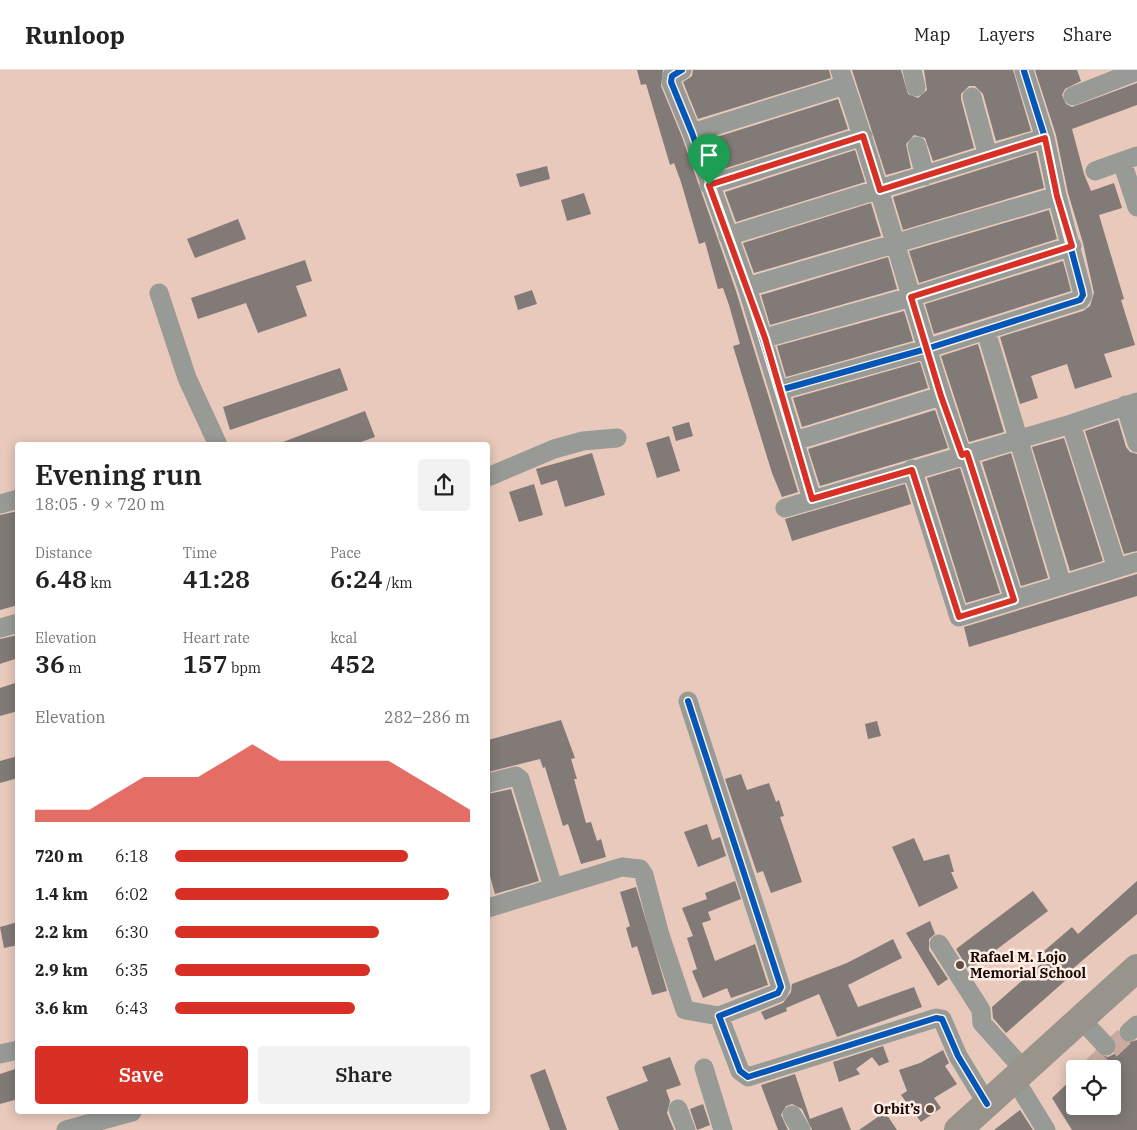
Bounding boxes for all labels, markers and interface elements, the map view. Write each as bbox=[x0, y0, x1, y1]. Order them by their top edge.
text: Runloop bbox=[25, 19, 125, 51]
text: Map bbox=[914, 23, 951, 46]
text: Layers bbox=[979, 23, 1035, 46]
text: Share bbox=[1063, 23, 1112, 46]
pin bbox=[688, 134, 730, 185]
icon: arrive bbox=[695, 141, 723, 169]
text: Evening run bbox=[35, 456, 202, 493]
button: share bbox=[418, 459, 470, 511]
text: 18:05 · 9 × 720 m bbox=[35, 494, 165, 514]
text: Distance bbox=[35, 544, 92, 562]
text: Time bbox=[183, 544, 217, 562]
text: Pace bbox=[330, 544, 361, 562]
text: 6.48 bbox=[35, 562, 87, 595]
text: 41:28 bbox=[183, 562, 250, 595]
text: 6:24 bbox=[330, 562, 383, 595]
text: km bbox=[87, 574, 112, 592]
text: /km bbox=[383, 574, 413, 592]
text: Elevation bbox=[35, 629, 97, 647]
text: Heart rate bbox=[183, 629, 250, 647]
text: kcal bbox=[330, 629, 357, 647]
text: 36 bbox=[35, 647, 65, 680]
text: 157 bbox=[183, 647, 228, 680]
text: 452 bbox=[330, 647, 375, 680]
text: m bbox=[65, 659, 82, 677]
text: bpm bbox=[228, 659, 261, 677]
text: Elevation bbox=[35, 707, 105, 727]
text: 282–286 m bbox=[384, 707, 470, 727]
text: 720 m bbox=[35, 846, 83, 866]
text: 6:18 bbox=[115, 846, 148, 866]
text: 1.4 km bbox=[35, 884, 88, 904]
text: 6:02 bbox=[115, 884, 148, 904]
text: 2.2 km bbox=[35, 922, 88, 942]
text: 6:30 bbox=[115, 922, 148, 942]
place label: Rafael M. Lojo Memorial School bbox=[970, 948, 1086, 982]
marker: Rafael M. Lojo Memorial School bbox=[954, 959, 966, 971]
text: 2.9 km bbox=[35, 960, 88, 980]
text: 6:35 bbox=[115, 960, 148, 980]
text: 3.6 km bbox=[35, 998, 88, 1018]
text: 6:43 bbox=[115, 998, 148, 1018]
button: Save bbox=[35, 1046, 248, 1104]
button: Share bbox=[258, 1046, 470, 1104]
map controls bbox=[1066, 1060, 1121, 1115]
button: locate bbox=[1066, 1060, 1121, 1115]
place label: Orbit’s bbox=[873, 1100, 920, 1118]
marker: Orbit’s bbox=[924, 1103, 936, 1115]

